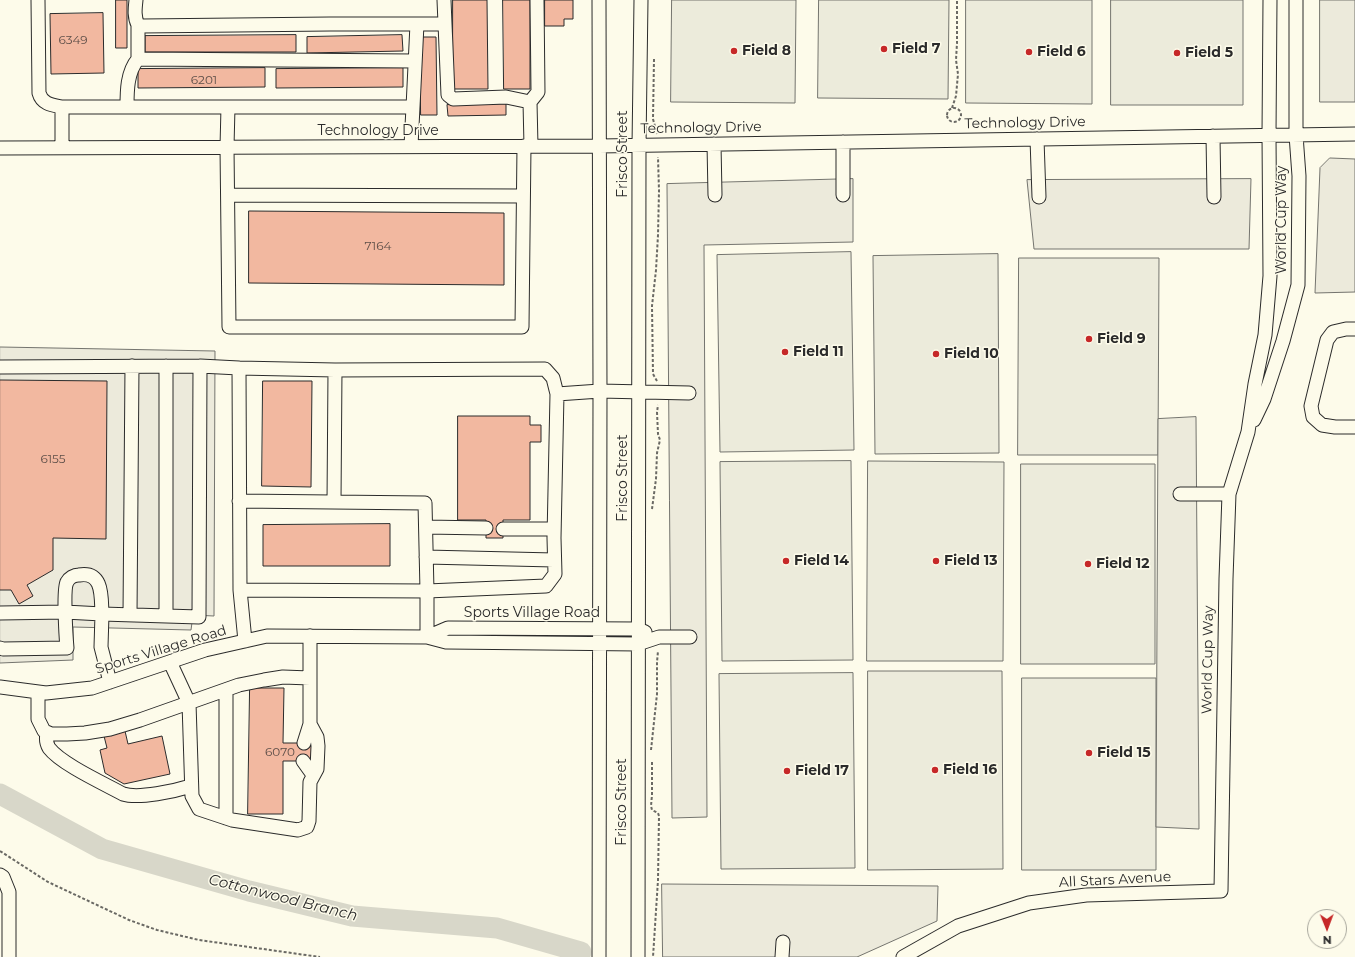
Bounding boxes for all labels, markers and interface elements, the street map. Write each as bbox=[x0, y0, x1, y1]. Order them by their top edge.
house number: 6349 bbox=[58, 33, 88, 47]
place label: Field 7 bbox=[892, 41, 941, 57]
place label: Field 8 bbox=[742, 43, 791, 59]
marker: Field 7 bbox=[879, 44, 889, 54]
place label: Field 6 bbox=[1037, 44, 1086, 60]
place label: Field 5 bbox=[1185, 45, 1233, 61]
marker: Field 8 bbox=[729, 46, 739, 56]
marker: Field 6 bbox=[1024, 47, 1034, 57]
marker: Field 5 bbox=[1172, 48, 1182, 58]
house number: 6201 bbox=[191, 73, 217, 87]
street label: Frisco Street bbox=[615, 110, 631, 198]
street label: Technology Drive bbox=[964, 114, 1086, 132]
street label: Technology Drive bbox=[640, 119, 762, 137]
street label: Technology Drive bbox=[317, 123, 439, 139]
street label: World Cup Way bbox=[1274, 166, 1290, 274]
house number: 7164 bbox=[365, 239, 391, 253]
place label: Field 9 bbox=[1097, 331, 1146, 347]
marker: Field 9 bbox=[1084, 334, 1094, 344]
place label: Field 11 bbox=[793, 344, 844, 360]
place label: Field 10 bbox=[944, 346, 999, 362]
marker: Field 11 bbox=[780, 347, 790, 357]
marker: Field 10 bbox=[931, 349, 941, 359]
street label: Frisco Street bbox=[615, 434, 631, 522]
house number: 6155 bbox=[40, 452, 66, 466]
place label: Field 14 bbox=[794, 553, 849, 569]
place label: Field 13 bbox=[944, 553, 998, 569]
marker: Field 14 bbox=[781, 556, 791, 566]
marker: Field 13 bbox=[931, 556, 941, 566]
place label: Field 12 bbox=[1096, 556, 1150, 572]
marker: Field 12 bbox=[1083, 559, 1093, 569]
street label: Sports Village Road bbox=[464, 605, 600, 621]
street label: World Cup Way bbox=[1199, 606, 1217, 714]
street label: Sports Village Road bbox=[93, 622, 229, 678]
house number: 6070 bbox=[265, 745, 295, 759]
place label: Field 15 bbox=[1097, 745, 1151, 761]
marker: Field 15 bbox=[1084, 748, 1094, 758]
street label: Frisco Street bbox=[614, 758, 630, 846]
place label: Field 16 bbox=[943, 762, 997, 778]
place label: Field 17 bbox=[795, 763, 849, 779]
marker: Field 16 bbox=[930, 765, 940, 775]
marker: Field 17 bbox=[782, 766, 792, 776]
street label: All Stars Avenue bbox=[1058, 869, 1172, 891]
water label: Cottonwood Branch bbox=[207, 871, 359, 925]
north arrow bbox=[1307, 909, 1347, 949]
text: N bbox=[1323, 933, 1332, 947]

